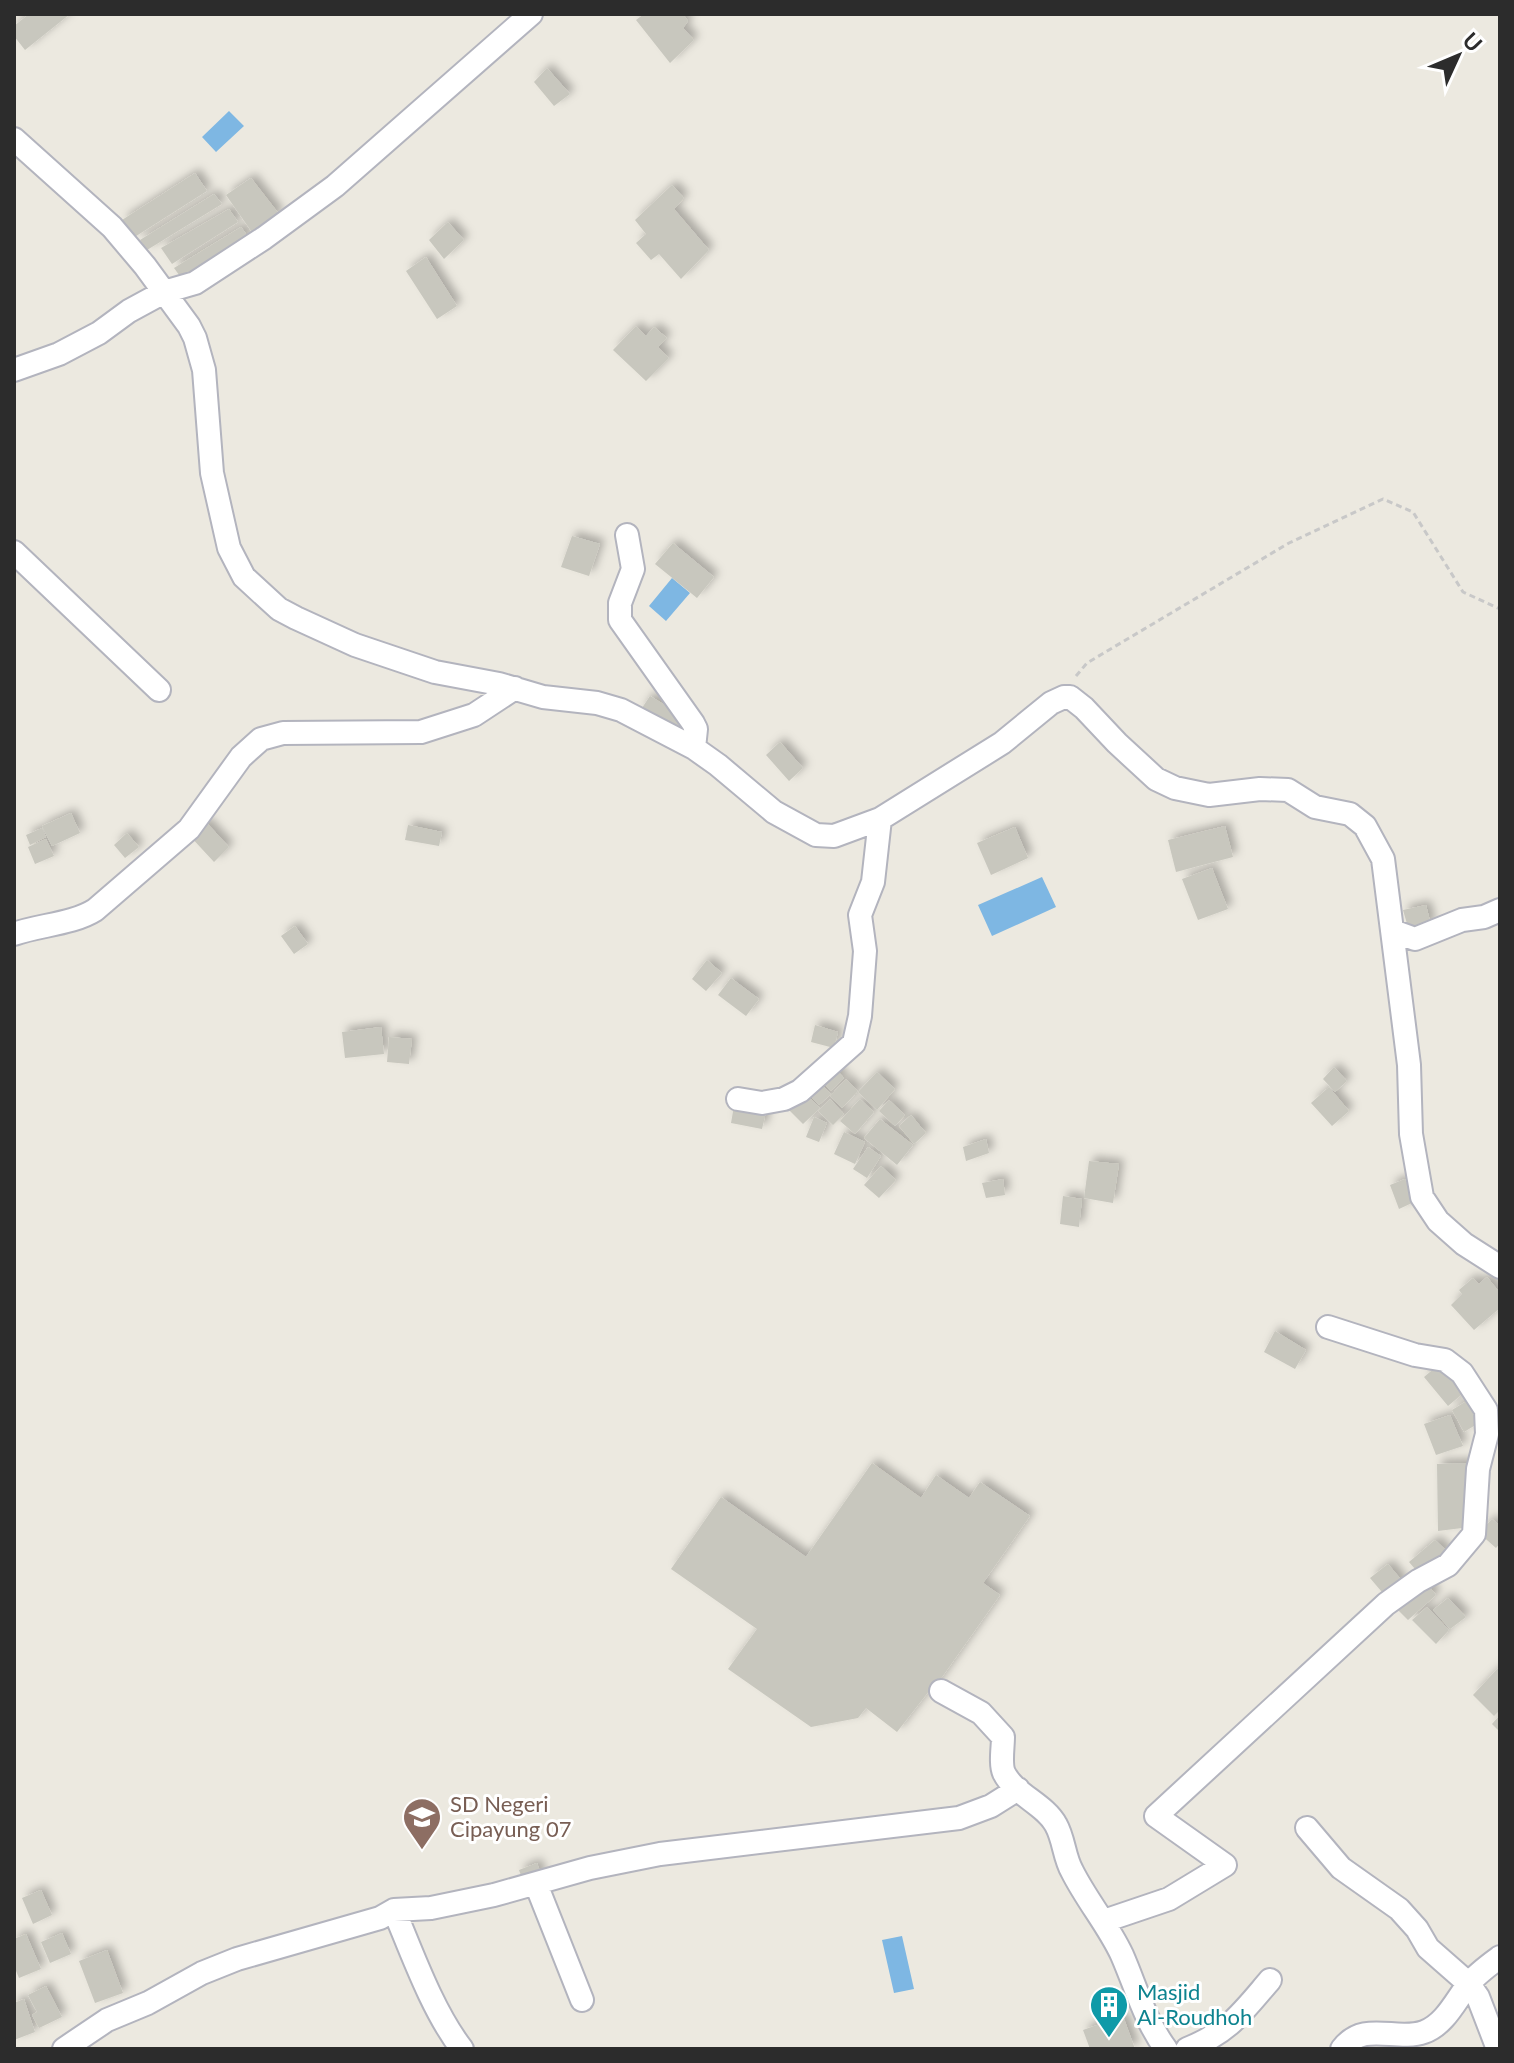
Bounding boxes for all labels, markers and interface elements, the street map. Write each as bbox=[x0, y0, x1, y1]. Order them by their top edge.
north arrow bbox=[1418, 16, 1498, 96]
text: U bbox=[1457, 27, 1488, 57]
place label: SD Negeri Cipayung 07 bbox=[450, 1790, 571, 1842]
school or university icon: SD Negeri Cipayung 07 bbox=[401, 1796, 443, 1851]
place label: Masjid Al-Roudhoh bbox=[1137, 1978, 1252, 2030]
building icon: Masjid Al-Roudhoh bbox=[1088, 1984, 1130, 2039]

